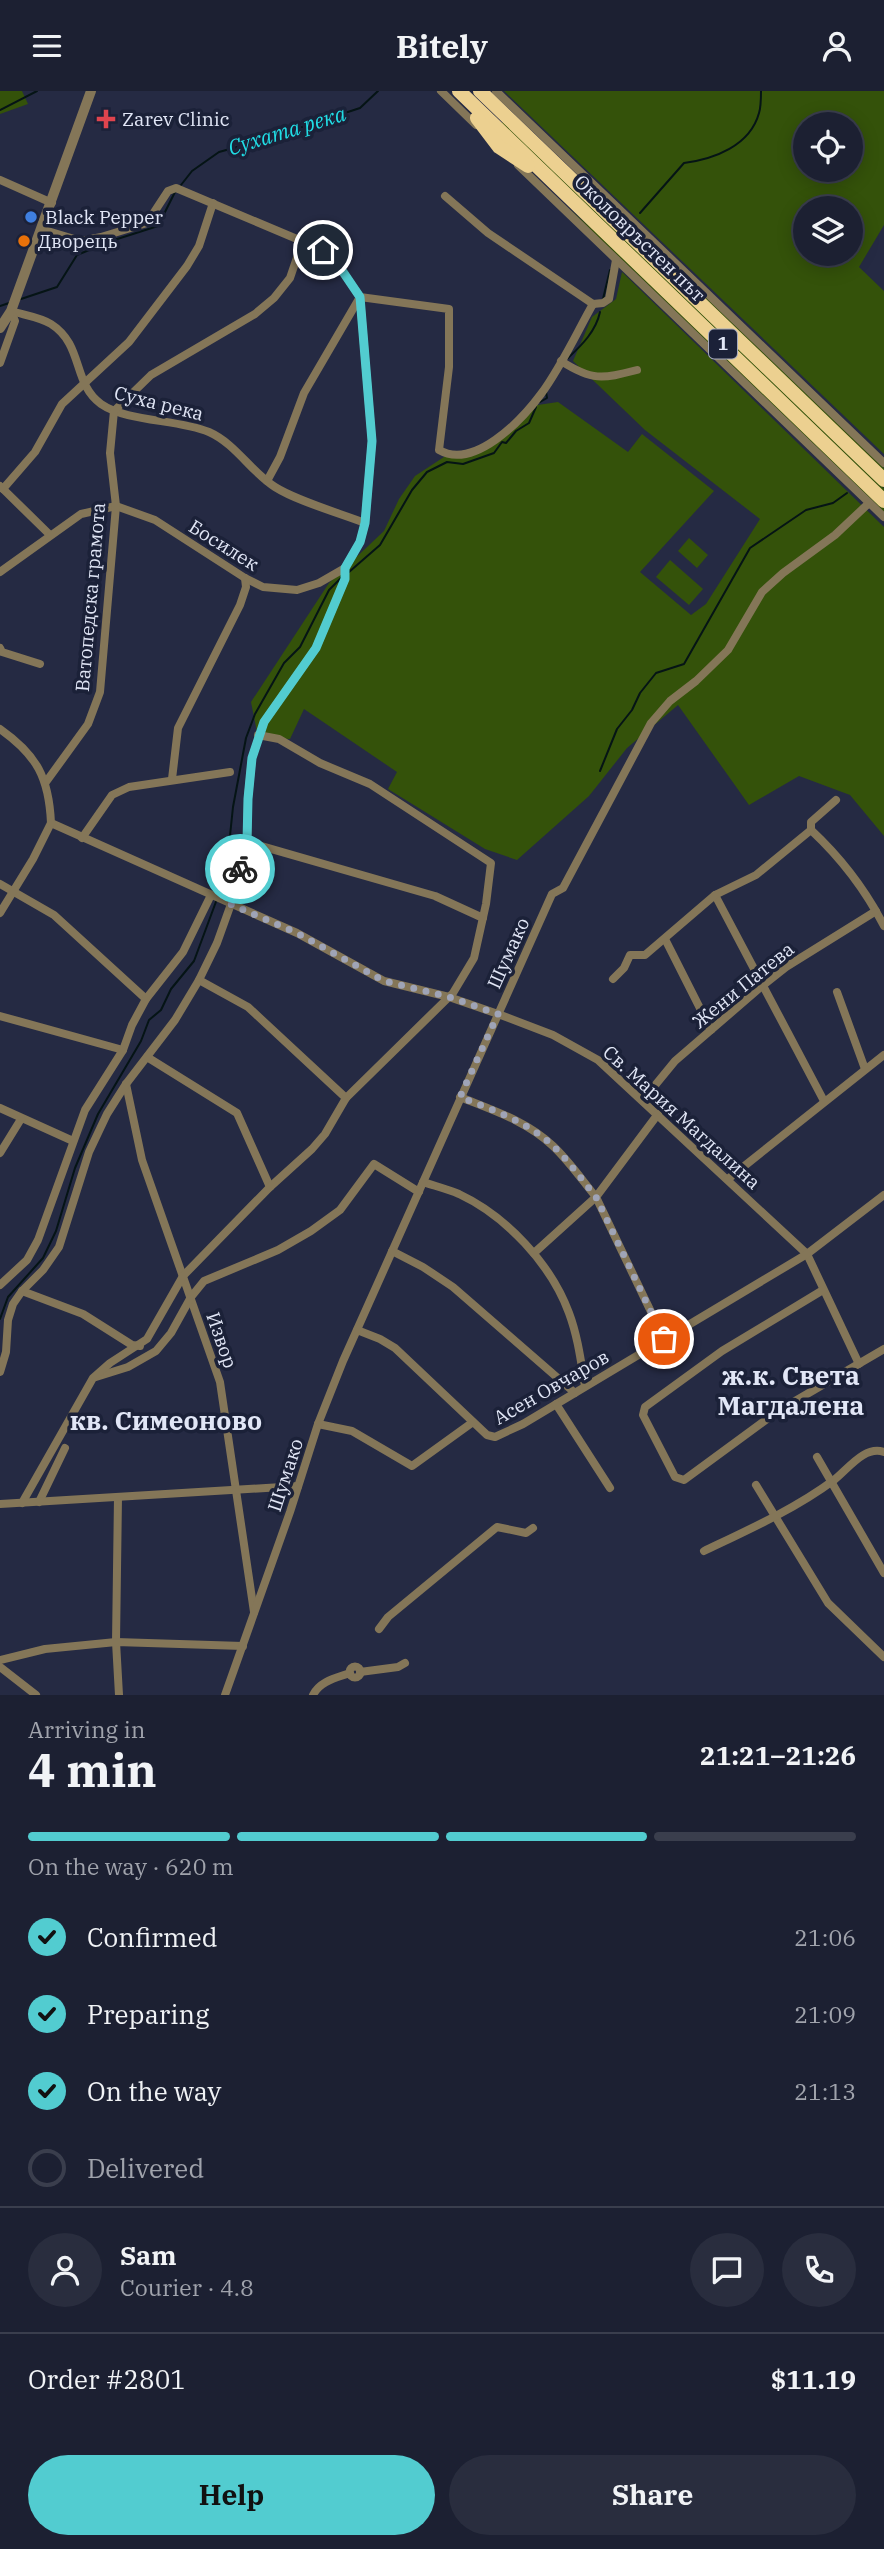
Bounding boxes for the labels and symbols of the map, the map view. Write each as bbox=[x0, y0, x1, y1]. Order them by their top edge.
water label: Сухата река bbox=[224, 99, 350, 161]
place label: Zarev Clinic bbox=[122, 107, 230, 131]
marker: Zarev Clinic bbox=[96, 109, 116, 129]
street label: Околовръстен път bbox=[570, 169, 710, 307]
place label: Black Pepper bbox=[45, 205, 163, 229]
marker: Black Pepper bbox=[23, 209, 39, 225]
pin bbox=[293, 220, 353, 280]
place label: Дворець bbox=[38, 229, 118, 253]
marker: Дворець bbox=[16, 233, 32, 249]
road number: 1 bbox=[709, 330, 737, 359]
street label: Суха река bbox=[112, 380, 206, 426]
street label: Ватопедска грамота bbox=[70, 501, 110, 693]
street label: Босилек bbox=[185, 514, 263, 576]
courier bbox=[205, 834, 275, 904]
street label: Шумако bbox=[482, 914, 534, 992]
street label: Жени Патева bbox=[687, 937, 799, 1033]
street label: Св. Мария Магдалина bbox=[598, 1040, 766, 1194]
street label: Извор bbox=[201, 1309, 243, 1371]
pin bbox=[634, 1309, 694, 1369]
street label: Асен Овчаров bbox=[489, 1344, 613, 1430]
district label: ж.к. Света Магдалена bbox=[718, 1358, 865, 1422]
district label: кв. Симеоново bbox=[70, 1403, 262, 1437]
street label: Шумако bbox=[262, 1435, 308, 1515]

